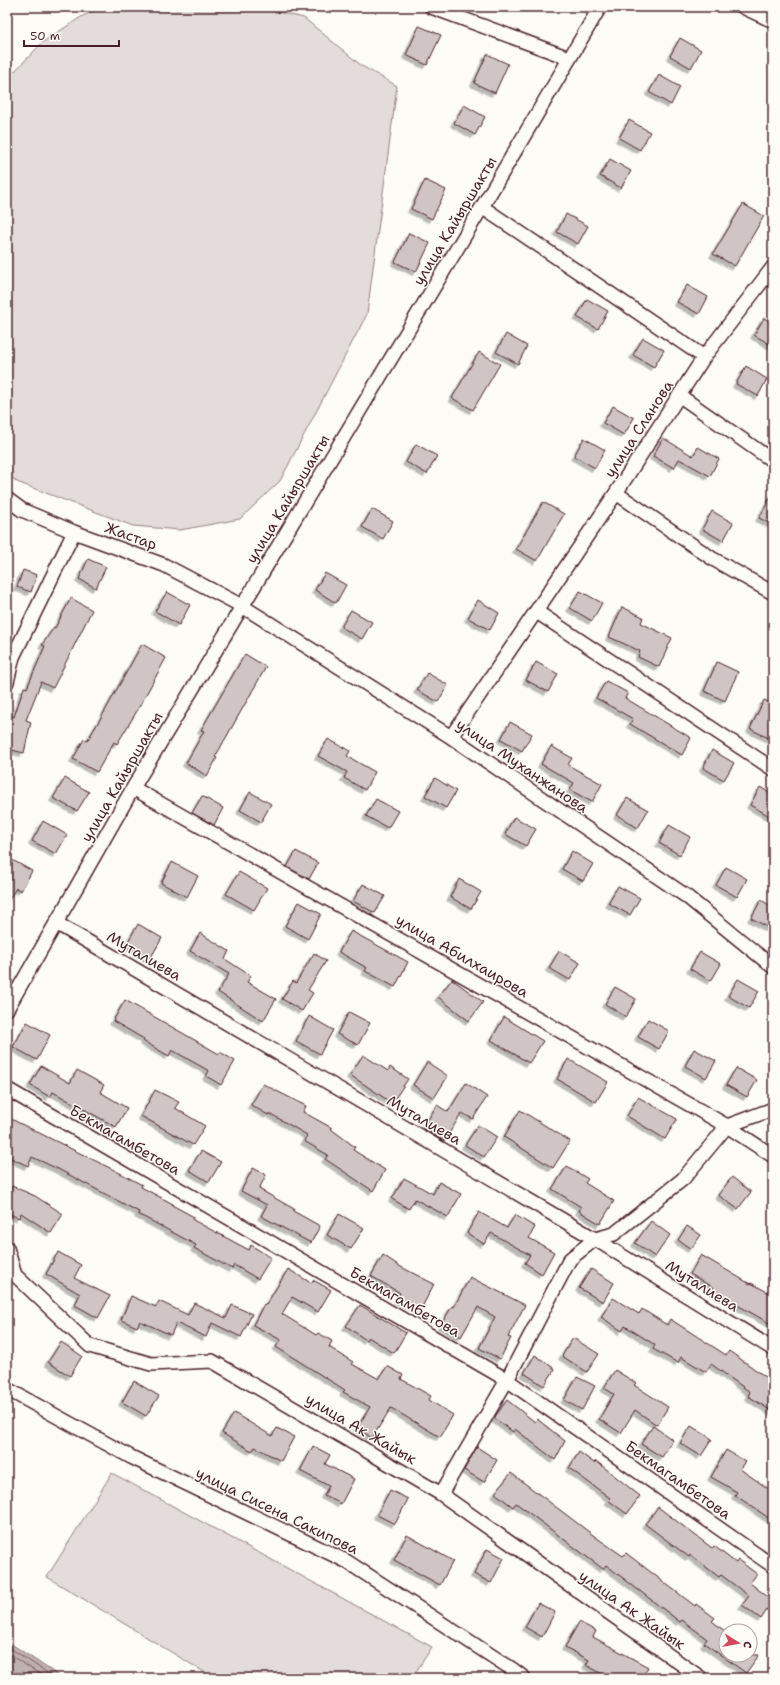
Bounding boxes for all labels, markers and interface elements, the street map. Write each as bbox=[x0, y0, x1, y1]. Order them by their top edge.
scale bar bbox=[24, 22, 119, 48]
text: 50 m bbox=[30, 28, 60, 44]
street label: улица Кайыршакты bbox=[409, 153, 501, 289]
street label: улица Сланова bbox=[600, 376, 678, 482]
street label: улица Кайыршакты bbox=[242, 431, 334, 567]
street label: Жастар bbox=[102, 517, 160, 555]
street label: улица Кайыршакты bbox=[77, 708, 167, 846]
street label: улица Муханжанова bbox=[452, 714, 592, 818]
street label: улица Абилхаирова bbox=[392, 910, 533, 1003]
street label: Муталиева bbox=[103, 927, 186, 986]
street label: Муталиева bbox=[383, 1091, 466, 1150]
street label: Бекмагамбетова bbox=[66, 1100, 184, 1180]
street label: Муталиева bbox=[662, 1256, 743, 1317]
street label: Бекмагамбетова bbox=[346, 1262, 464, 1342]
street label: улица Ак Жайык bbox=[302, 1389, 420, 1469]
street label: Бекмагамбетова bbox=[621, 1436, 735, 1524]
street label: улица Сисена Сакипова bbox=[192, 1463, 362, 1559]
street label: улица Ак Жайык bbox=[575, 1566, 689, 1654]
north arrow bbox=[718, 1623, 758, 1663]
text: С bbox=[739, 1640, 755, 1650]

